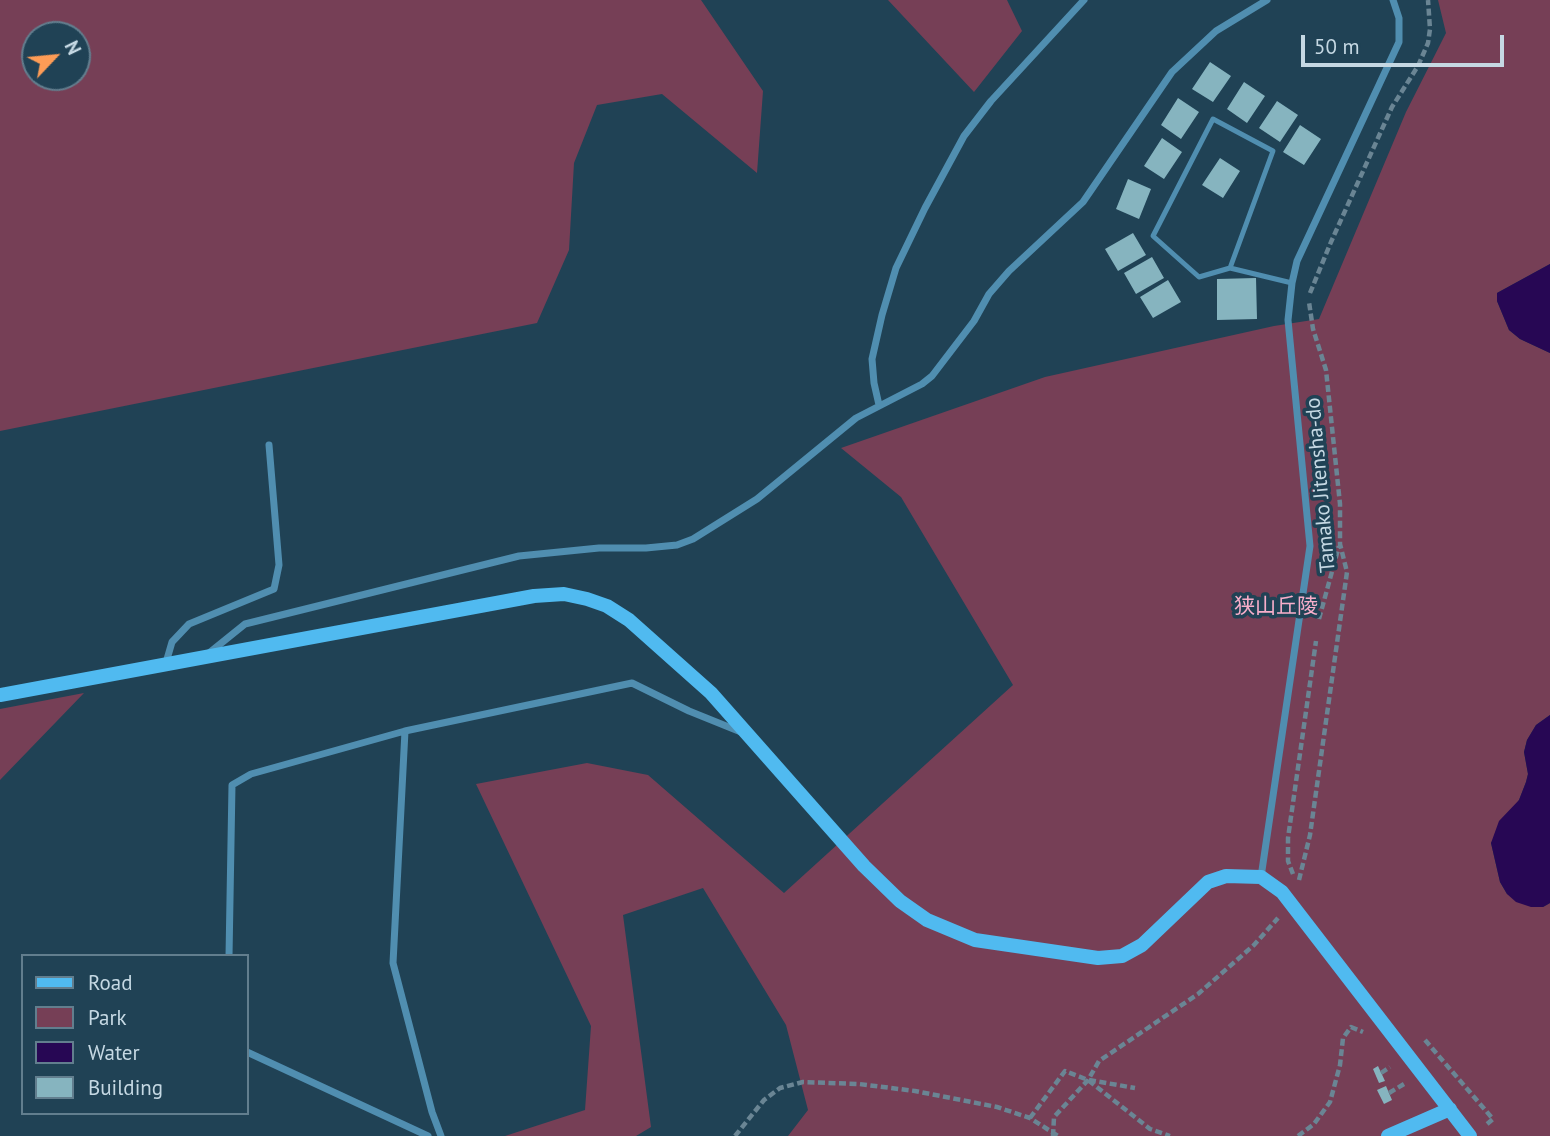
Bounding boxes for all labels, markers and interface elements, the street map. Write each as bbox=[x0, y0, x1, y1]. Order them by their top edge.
north arrow bbox=[21, 21, 91, 91]
scale bar bbox=[1305, 21, 1508, 65]
text: 50 m bbox=[1314, 33, 1360, 60]
text: N bbox=[60, 37, 87, 59]
street label: Tamako Jitensha-do bbox=[1301, 396, 1341, 574]
park label: 狭山丘陵 bbox=[1234, 594, 1318, 620]
legend bbox=[21, 954, 248, 1115]
text: Road bbox=[88, 969, 132, 996]
text: Park bbox=[88, 1004, 127, 1031]
text: Water bbox=[88, 1039, 140, 1066]
text: Building bbox=[88, 1074, 163, 1101]

